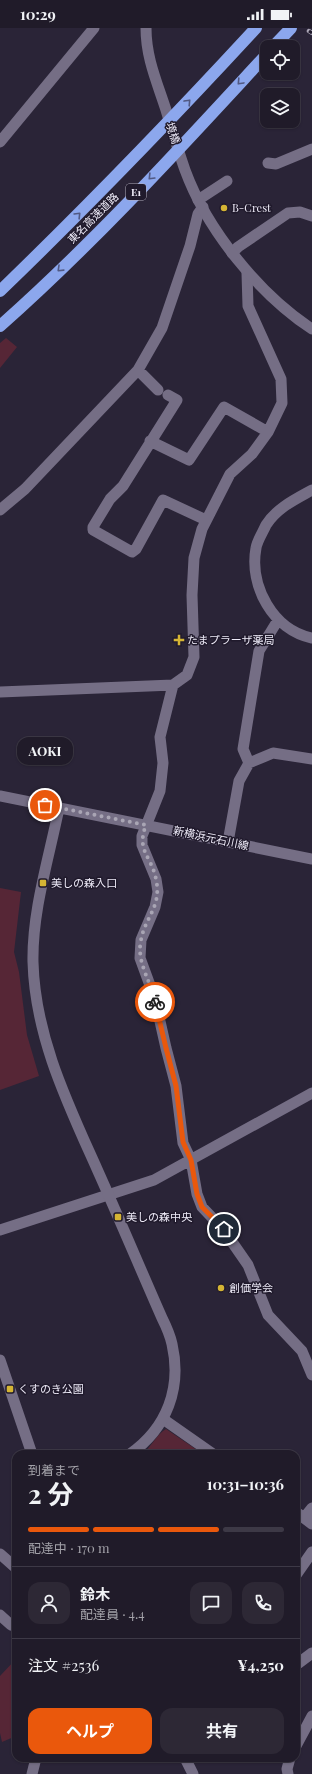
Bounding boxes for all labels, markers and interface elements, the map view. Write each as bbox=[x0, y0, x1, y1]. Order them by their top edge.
text: 10:29 bbox=[20, 4, 56, 24]
map controls bbox=[260, 40, 300, 128]
button: locate bbox=[260, 40, 300, 80]
one-way arrow bbox=[238, 77, 245, 85]
button: layers bbox=[260, 88, 300, 128]
one-way arrow bbox=[183, 99, 190, 106]
street label: 境橋 bbox=[163, 120, 184, 146]
one-way arrow bbox=[148, 172, 156, 180]
road number: E1 bbox=[126, 184, 146, 200]
street label: 東名高速道路 bbox=[64, 189, 121, 246]
place label: B-Crest bbox=[232, 200, 271, 215]
marker: B-Crest bbox=[219, 203, 229, 213]
one-way arrow bbox=[73, 212, 81, 220]
one-way arrow bbox=[57, 264, 65, 272]
place label: たまプラーザ薬局 bbox=[187, 632, 274, 647]
marker: たまプラーザ薬局 bbox=[174, 635, 184, 645]
callout: AOKI bbox=[17, 737, 73, 765]
text: AOKI bbox=[29, 742, 61, 759]
pin bbox=[28, 788, 62, 822]
icon: bag bbox=[34, 794, 56, 816]
street label: 新横浜元石川線 bbox=[172, 822, 250, 853]
place label: 美しの森入口 bbox=[51, 875, 117, 890]
marker: 美しの森入口 bbox=[38, 878, 48, 888]
courier bbox=[135, 982, 175, 1022]
icon: bike bbox=[144, 991, 166, 1013]
place label: 美しの森中央 bbox=[126, 1209, 193, 1224]
marker: 美しの森中央 bbox=[113, 1212, 123, 1222]
pin bbox=[207, 1212, 241, 1246]
icon: home bbox=[213, 1218, 235, 1240]
place label: 創価学会 bbox=[229, 1280, 273, 1295]
marker: 創価学会 bbox=[216, 1283, 226, 1293]
place label: くすのき公園 bbox=[18, 1381, 84, 1396]
marker: くすのき公園 bbox=[5, 1384, 15, 1394]
text: 到着まで bbox=[28, 1461, 80, 1478]
text: 10:31–10:36 bbox=[207, 1474, 284, 1494]
text: 2 分 bbox=[28, 1476, 73, 1511]
text: 配達中 · 170 m bbox=[28, 1539, 110, 1556]
button: person bbox=[28, 1582, 70, 1624]
button: chat bbox=[190, 1582, 232, 1624]
button: phone bbox=[242, 1582, 284, 1624]
text: 鈴木 bbox=[80, 1584, 110, 1604]
text: 配達員 · 4.4 bbox=[80, 1605, 145, 1622]
text: 注文 #2536 bbox=[28, 1655, 99, 1675]
text: ¥4,250 bbox=[237, 1655, 284, 1675]
button: ヘルプ bbox=[28, 1708, 152, 1754]
button: 共有 bbox=[160, 1708, 284, 1754]

